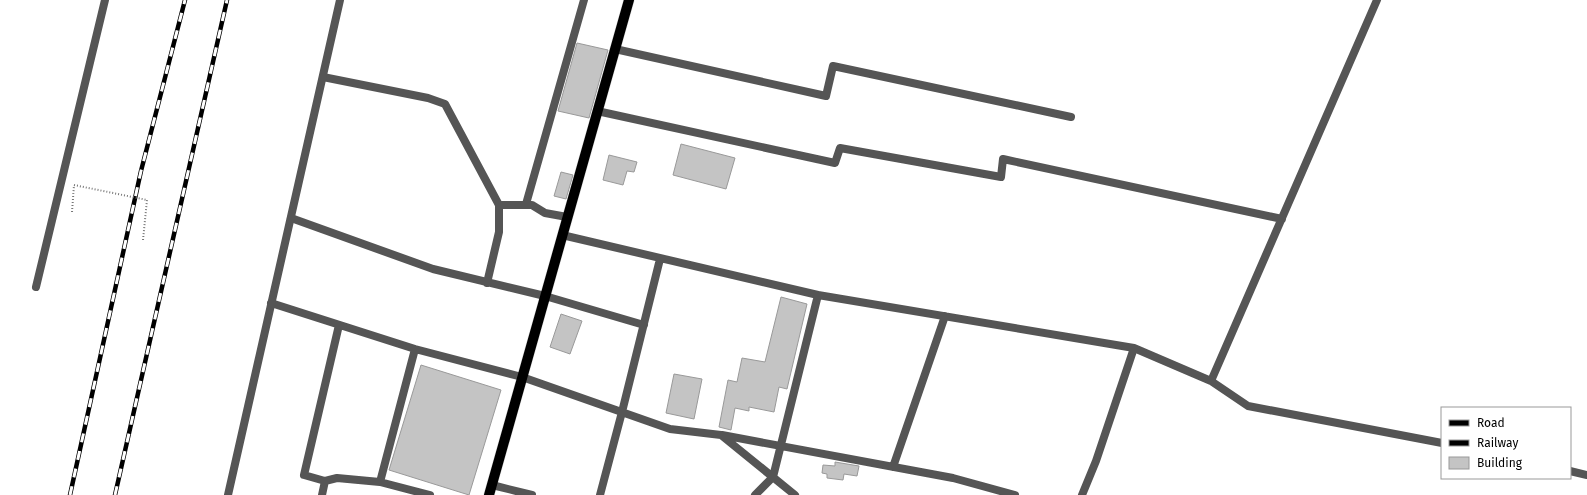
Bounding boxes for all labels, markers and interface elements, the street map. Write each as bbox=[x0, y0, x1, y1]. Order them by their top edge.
legend bbox=[1441, 407, 1571, 479]
text: Road bbox=[1477, 416, 1505, 430]
text: Railway bbox=[1477, 436, 1518, 450]
text: Building bbox=[1477, 456, 1523, 470]

